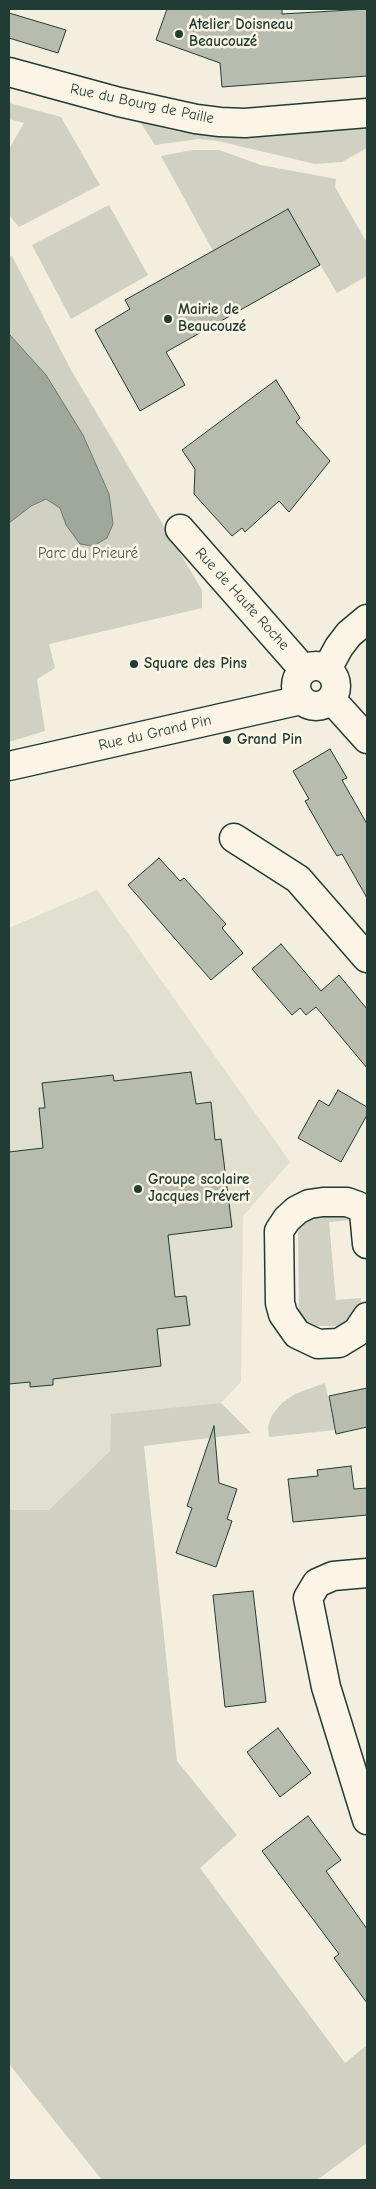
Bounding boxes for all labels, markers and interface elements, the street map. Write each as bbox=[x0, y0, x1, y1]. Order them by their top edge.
place label: Atelier Doisneau Beaucouzé bbox=[189, 16, 293, 51]
marker: Atelier Doisneau Beaucouzé bbox=[173, 28, 185, 40]
street label: Rue du Bourg de Paille bbox=[68, 80, 216, 128]
place label: Mairie de Beaucouzé bbox=[178, 301, 246, 336]
marker: Mairie de Beaucouzé bbox=[162, 313, 174, 325]
street label: Rue de Haute Roche bbox=[191, 544, 293, 654]
park label: Parc du Prieuré bbox=[38, 545, 138, 563]
place label: Square des Pins bbox=[144, 655, 247, 673]
marker: Square des Pins bbox=[128, 658, 140, 670]
street label: Rue du Grand Pin bbox=[97, 711, 213, 755]
place label: Grand Pin bbox=[237, 731, 302, 749]
marker: Grand Pin bbox=[221, 734, 233, 746]
place label: Groupe scolaire Jacques Prévert bbox=[148, 1171, 250, 1206]
marker: Groupe scolaire Jacques Prévert bbox=[132, 1183, 144, 1195]

